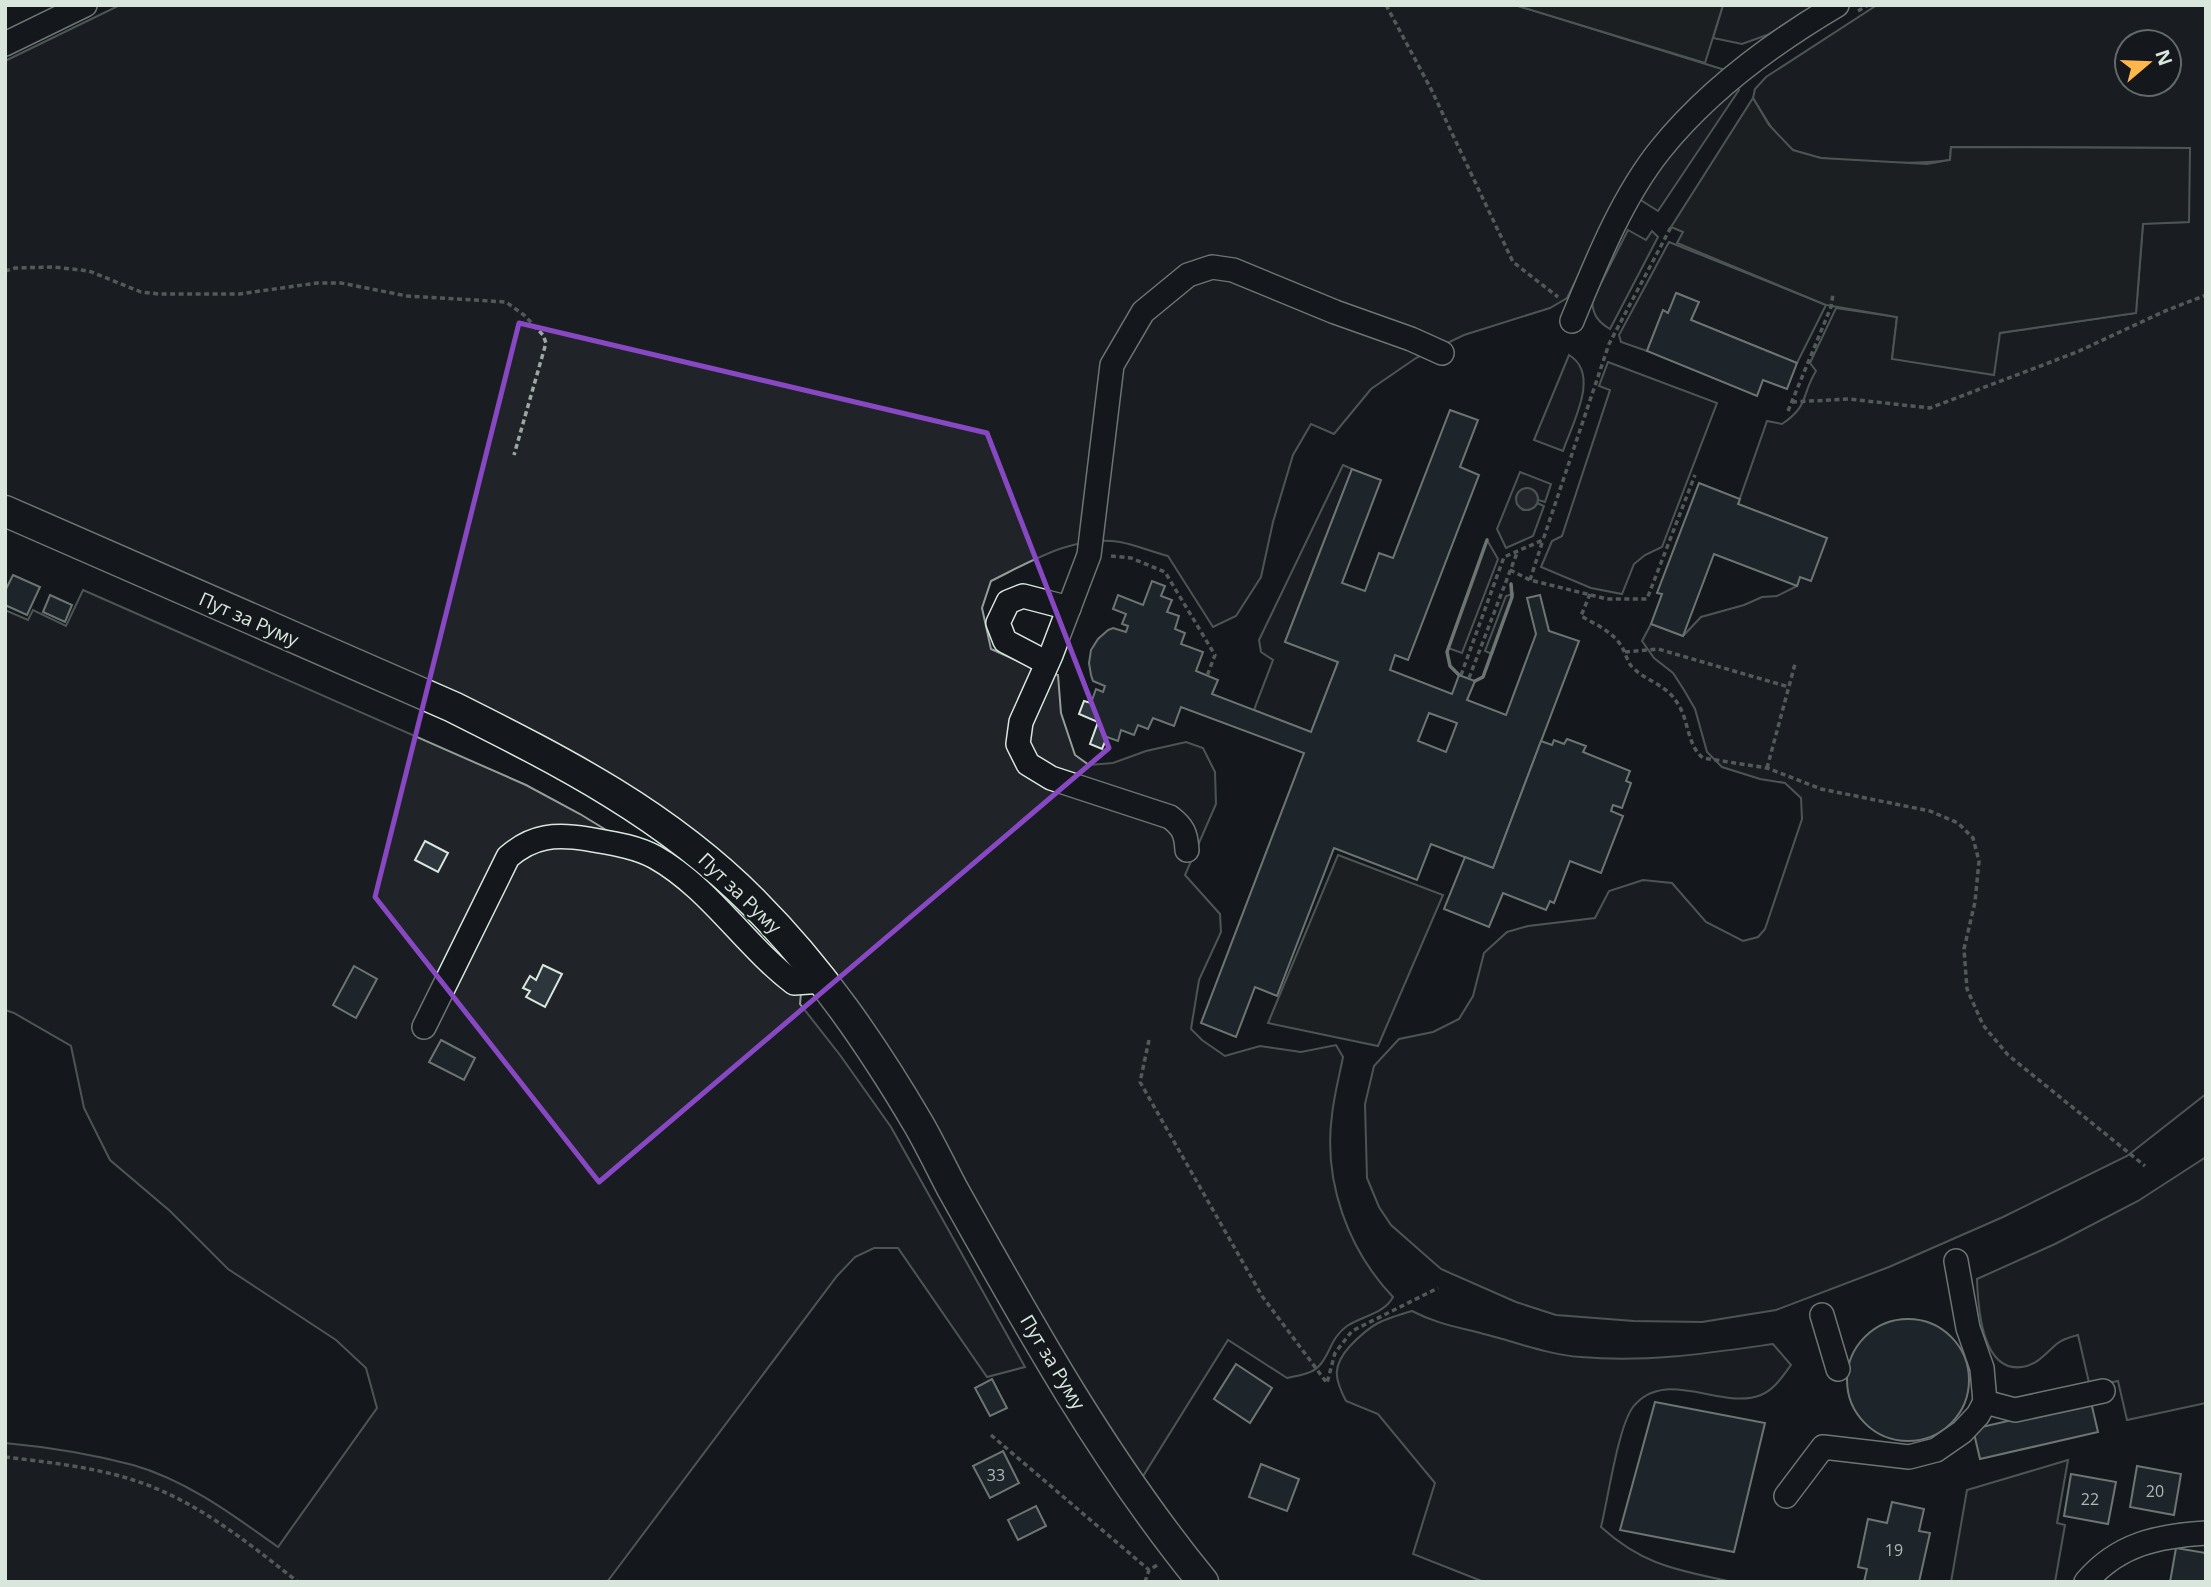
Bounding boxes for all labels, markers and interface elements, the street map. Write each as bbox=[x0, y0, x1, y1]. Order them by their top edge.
north arrow bbox=[2113, 28, 2183, 98]
text: N bbox=[2149, 46, 2179, 69]
street label: Пут за Руму bbox=[195, 586, 303, 653]
street label: Пут за Руму bbox=[693, 847, 788, 940]
street label: Пут за Руму bbox=[1014, 1310, 1092, 1415]
house number: 33 bbox=[987, 1464, 1005, 1486]
house number: 20 bbox=[2146, 1480, 2164, 1502]
house number: 22 bbox=[2081, 1488, 2099, 1510]
house number: 19 bbox=[1885, 1539, 1903, 1561]

